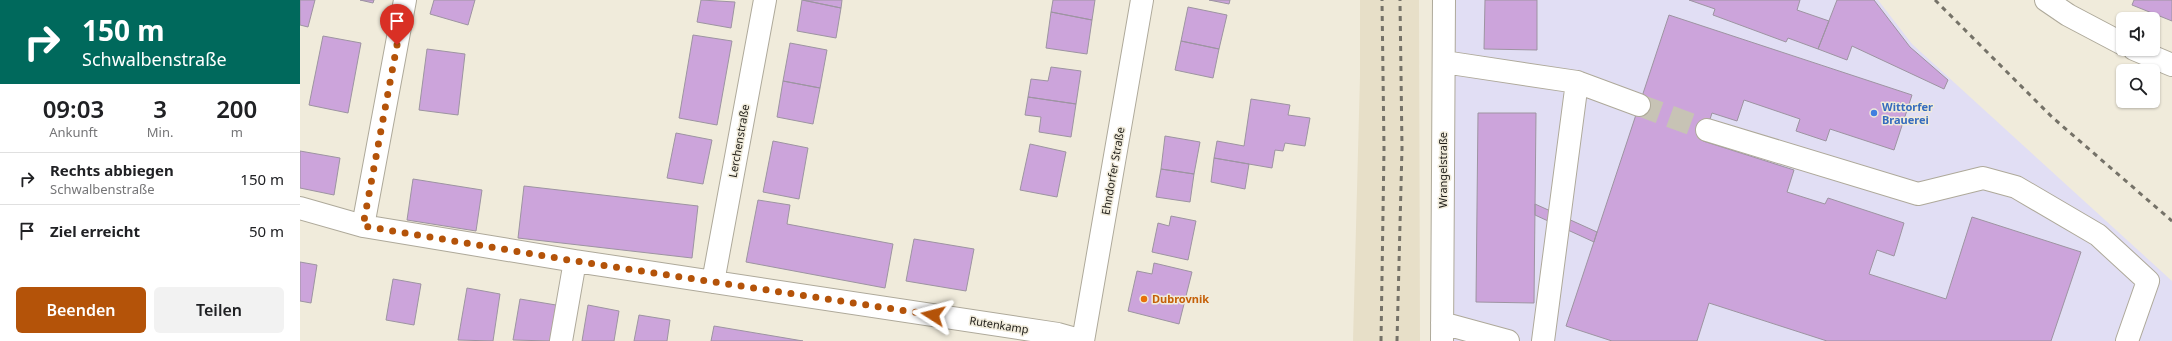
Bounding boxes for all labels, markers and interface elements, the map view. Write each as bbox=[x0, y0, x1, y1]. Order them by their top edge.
pin bbox=[380, 4, 414, 45]
icon: arrive bbox=[386, 10, 408, 32]
text: 150 m bbox=[82, 11, 165, 49]
map controls bbox=[2116, 12, 2160, 108]
button: sound bbox=[2116, 12, 2160, 56]
icon: right bbox=[16, 16, 68, 68]
text: Schwalbenstraße bbox=[82, 47, 227, 71]
button: search bbox=[2116, 64, 2160, 108]
text: 09:03 bbox=[43, 92, 104, 125]
text: 3 bbox=[153, 92, 167, 125]
text: 200 bbox=[216, 92, 257, 125]
place label: Wittorfer Brauerei bbox=[1882, 99, 1933, 127]
street label: Lerchenstraße bbox=[725, 103, 752, 179]
marker: Wittorfer Brauerei bbox=[1869, 108, 1879, 118]
text: Ankunft bbox=[49, 123, 98, 141]
text: Min. bbox=[147, 123, 174, 141]
text: m bbox=[231, 123, 243, 141]
street label: Ehndorfer Straße bbox=[1097, 126, 1128, 216]
street label: Wrangelstraße bbox=[1435, 132, 1450, 208]
text: Rechts abbiegen bbox=[50, 160, 174, 180]
icon: right bbox=[16, 168, 38, 190]
text: 150 m bbox=[240, 169, 284, 189]
text: Schwalbenstraße bbox=[50, 180, 155, 198]
icon: arrive bbox=[16, 220, 38, 242]
text: Ziel erreicht bbox=[50, 221, 140, 241]
text: 50 m bbox=[249, 221, 284, 241]
button: Beenden bbox=[16, 287, 146, 333]
button: Teilen bbox=[154, 287, 284, 333]
place label: Dubrovnik bbox=[1152, 291, 1209, 306]
position arrow bbox=[912, 294, 954, 336]
marker: Dubrovnik bbox=[1139, 294, 1149, 304]
street label: Rutenkamp bbox=[968, 312, 1030, 337]

